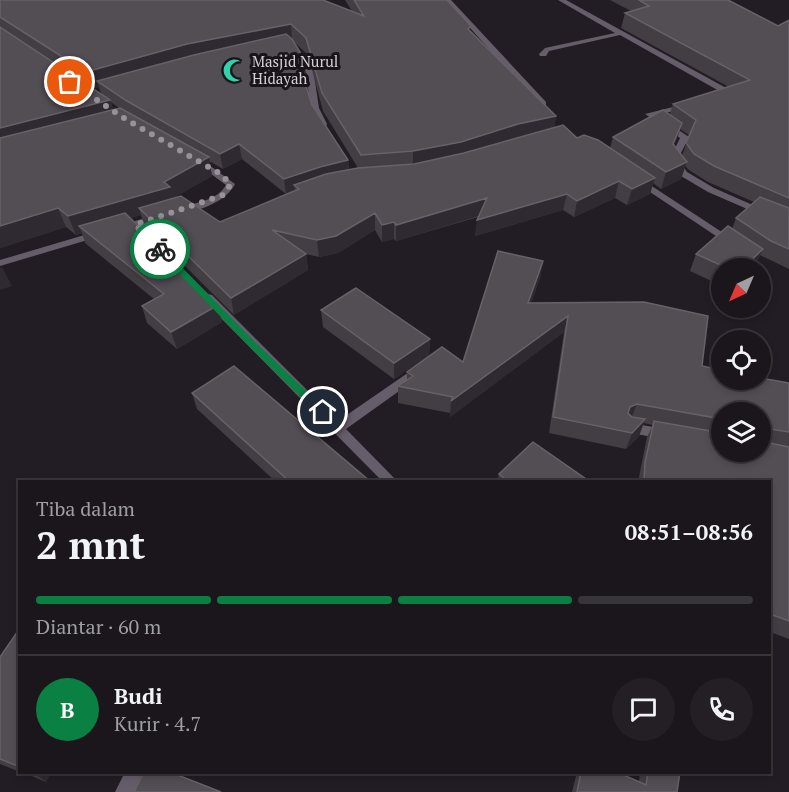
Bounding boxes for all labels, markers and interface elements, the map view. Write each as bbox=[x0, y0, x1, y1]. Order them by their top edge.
place label: Masjid Nurul Hidayah bbox=[252, 51, 338, 88]
pin bbox=[44, 56, 95, 107]
mosque icon: Masjid Nurul Hidayah bbox=[221, 58, 247, 84]
icon: bag bbox=[53, 65, 86, 98]
courier bbox=[130, 219, 190, 279]
icon: bike bbox=[144, 233, 177, 266]
north arrow bbox=[711, 258, 771, 318]
map controls bbox=[711, 258, 771, 462]
button: locate bbox=[711, 330, 771, 390]
pin bbox=[297, 386, 348, 437]
icon: home bbox=[306, 395, 339, 428]
button: layers bbox=[711, 402, 771, 462]
text: Tiba dalam bbox=[36, 495, 135, 522]
text: 08:51–08:56 bbox=[625, 517, 753, 546]
text: 2 mnt bbox=[36, 518, 145, 570]
text: Diantar · 60 m bbox=[36, 613, 161, 640]
button: chat bbox=[612, 678, 675, 741]
button: phone bbox=[690, 678, 753, 741]
text: Budi bbox=[114, 681, 162, 710]
text: B bbox=[60, 695, 75, 724]
text: Kurir · 4.7 bbox=[114, 710, 201, 737]

